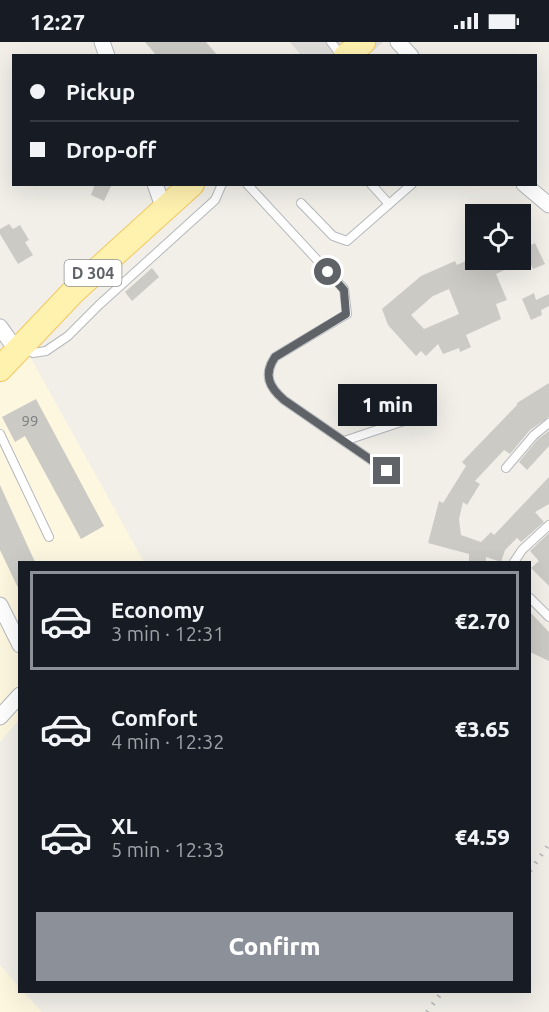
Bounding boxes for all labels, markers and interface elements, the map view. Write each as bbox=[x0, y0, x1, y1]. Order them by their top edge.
text: 12:27 bbox=[30, 9, 85, 34]
text: Pickup bbox=[66, 79, 135, 104]
text: Drop-off bbox=[66, 137, 156, 162]
map controls bbox=[465, 204, 531, 270]
button: locate bbox=[465, 204, 531, 270]
route start bbox=[314, 258, 341, 285]
road number: D 304 bbox=[64, 260, 122, 286]
callout: 1 min bbox=[338, 384, 436, 426]
text: 1 min bbox=[362, 393, 413, 416]
house number: 99 bbox=[22, 412, 38, 429]
route end bbox=[373, 457, 400, 484]
icon: car bbox=[39, 594, 93, 648]
text: Economy bbox=[111, 597, 204, 622]
text: €2.70 bbox=[455, 608, 510, 633]
text: 3 min · 12:31 bbox=[111, 622, 225, 645]
icon: car bbox=[39, 702, 93, 756]
text: Comfort bbox=[111, 705, 198, 730]
text: €3.65 bbox=[455, 716, 510, 741]
text: 4 min · 12:32 bbox=[111, 730, 225, 753]
icon: car bbox=[39, 810, 93, 864]
text: XL bbox=[111, 813, 138, 838]
text: €4.59 bbox=[455, 824, 510, 849]
text: 5 min · 12:33 bbox=[111, 838, 225, 861]
button: Confirm bbox=[36, 912, 513, 981]

